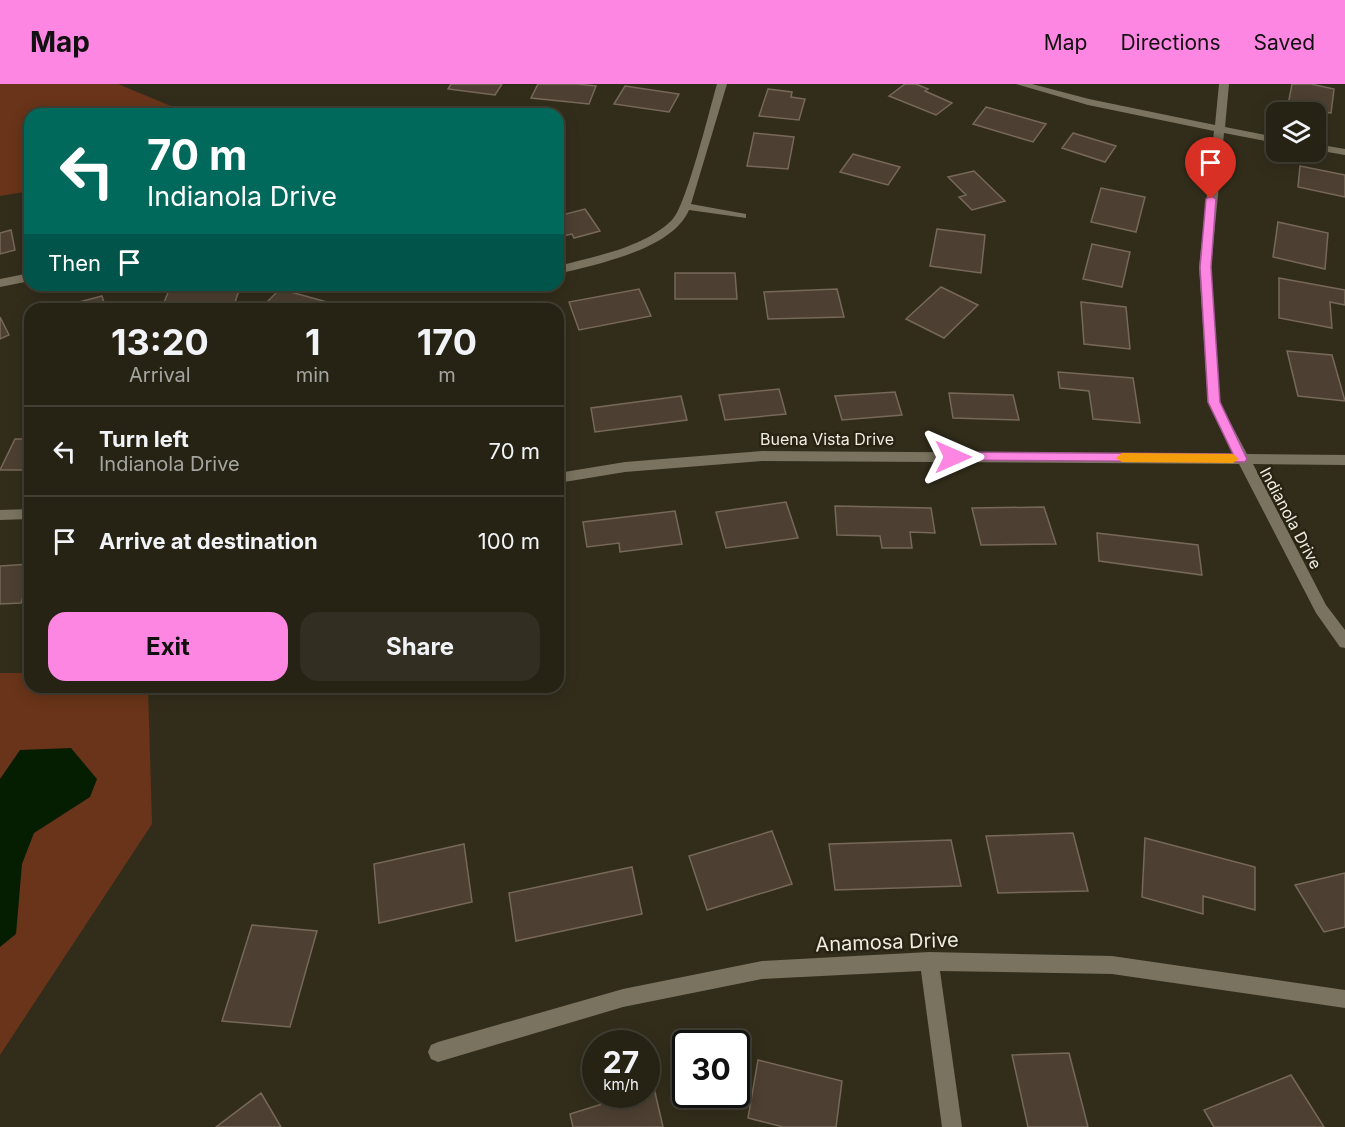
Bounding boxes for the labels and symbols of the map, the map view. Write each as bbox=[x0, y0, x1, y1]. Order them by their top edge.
pin bbox=[1185, 137, 1236, 199]
position arrow bbox=[921, 425, 985, 489]
street label: Buena Vista Drive bbox=[760, 429, 894, 449]
street label: Indianola Drive bbox=[1256, 464, 1326, 572]
street label: Anamosa Drive bbox=[815, 928, 959, 956]
speed limit sign: 30 bbox=[672, 1030, 750, 1108]

